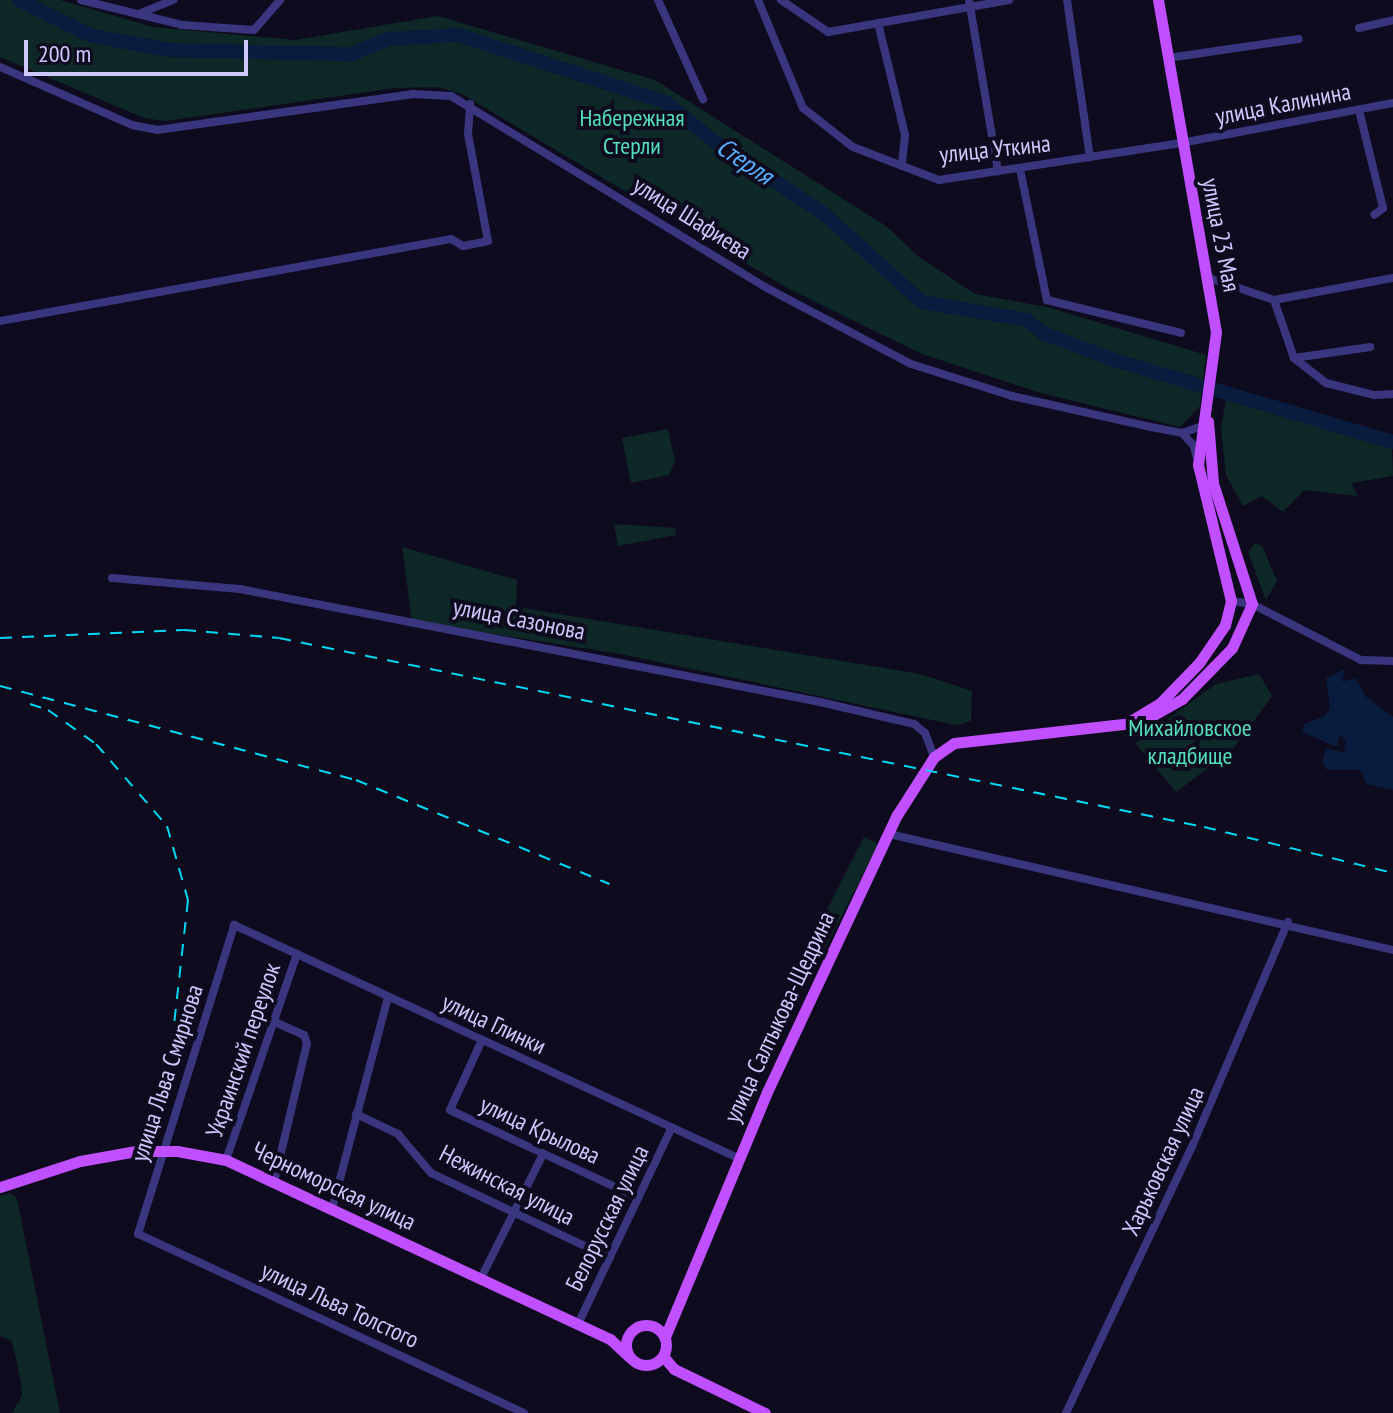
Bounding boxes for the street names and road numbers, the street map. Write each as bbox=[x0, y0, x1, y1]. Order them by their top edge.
street label: улица Калинина bbox=[1213, 77, 1353, 131]
street label: улица Уткина bbox=[938, 129, 1052, 169]
street label: улица Шафиева bbox=[628, 170, 756, 266]
street label: улица 23 Мая bbox=[1196, 176, 1246, 294]
street label: улица Сазонова bbox=[451, 592, 587, 646]
street label: улица Салтыкова-Щедрина bbox=[717, 907, 841, 1127]
street label: Украинский переулок bbox=[200, 959, 286, 1141]
street label: улица Льва Смирнова bbox=[125, 981, 209, 1165]
street label: улица Глинки bbox=[437, 987, 551, 1061]
street label: Харьковская улица bbox=[1116, 1082, 1210, 1240]
street label: улица Крылова bbox=[476, 1090, 604, 1170]
street label: Черноморская улица bbox=[248, 1136, 420, 1236]
street label: Нежинская улица bbox=[435, 1139, 579, 1231]
street label: Белорусская улица bbox=[559, 1140, 655, 1296]
street label: улица Льва Толстого bbox=[256, 1256, 424, 1354]

